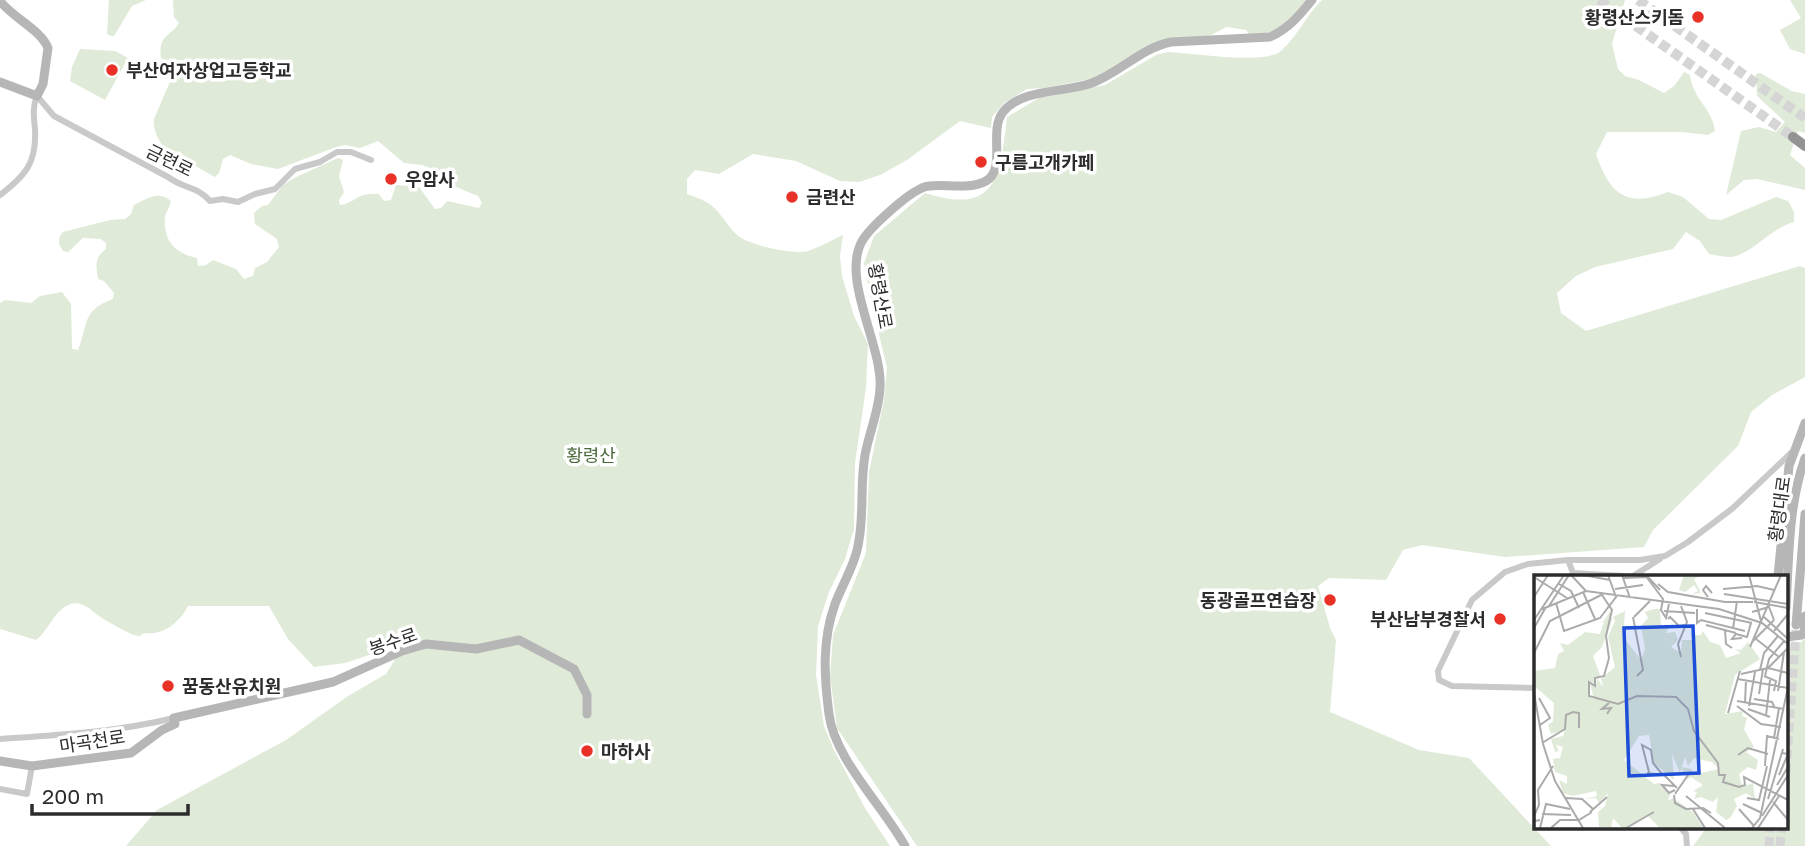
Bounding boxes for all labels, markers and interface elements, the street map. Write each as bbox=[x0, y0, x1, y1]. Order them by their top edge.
place label: 황령산스키돔 bbox=[1585, 6, 1684, 28]
marker: 황령산스키돔 bbox=[1690, 9, 1706, 25]
place label: 부산여자상업고등학교 bbox=[126, 59, 292, 81]
marker: 부산여자상업고등학교 bbox=[104, 62, 120, 78]
street label: 금련로 bbox=[143, 139, 197, 181]
place label: 구름고개카페 bbox=[995, 151, 1094, 173]
marker: 구름고개카페 bbox=[973, 154, 989, 170]
place label: 우암사 bbox=[405, 168, 455, 190]
marker: 우암사 bbox=[383, 171, 399, 187]
place label: 금련산 bbox=[806, 186, 856, 208]
marker: 금련산 bbox=[784, 189, 800, 205]
street label: 황령산로 bbox=[864, 261, 898, 331]
park label: 황령산 bbox=[566, 444, 616, 466]
street label: 황령대로 bbox=[1763, 475, 1795, 543]
inset map bbox=[1534, 575, 1787, 828]
place label: 동광골프연습장 bbox=[1200, 589, 1316, 611]
marker: 동광골프연습장 bbox=[1322, 592, 1338, 608]
place label: 부산남부경찰서 bbox=[1370, 608, 1486, 630]
marker: 부산남부경찰서 bbox=[1492, 611, 1508, 627]
street label: 봉수로 bbox=[366, 623, 420, 659]
place label: 꿈동산유치원 bbox=[182, 675, 281, 697]
marker: 꿈동산유치원 bbox=[160, 678, 176, 694]
street label: 마곡천로 bbox=[58, 725, 126, 757]
place label: 마하사 bbox=[601, 740, 651, 762]
marker: 마하사 bbox=[579, 743, 595, 759]
scale bar bbox=[32, 772, 187, 816]
text: 200 m bbox=[42, 783, 104, 809]

